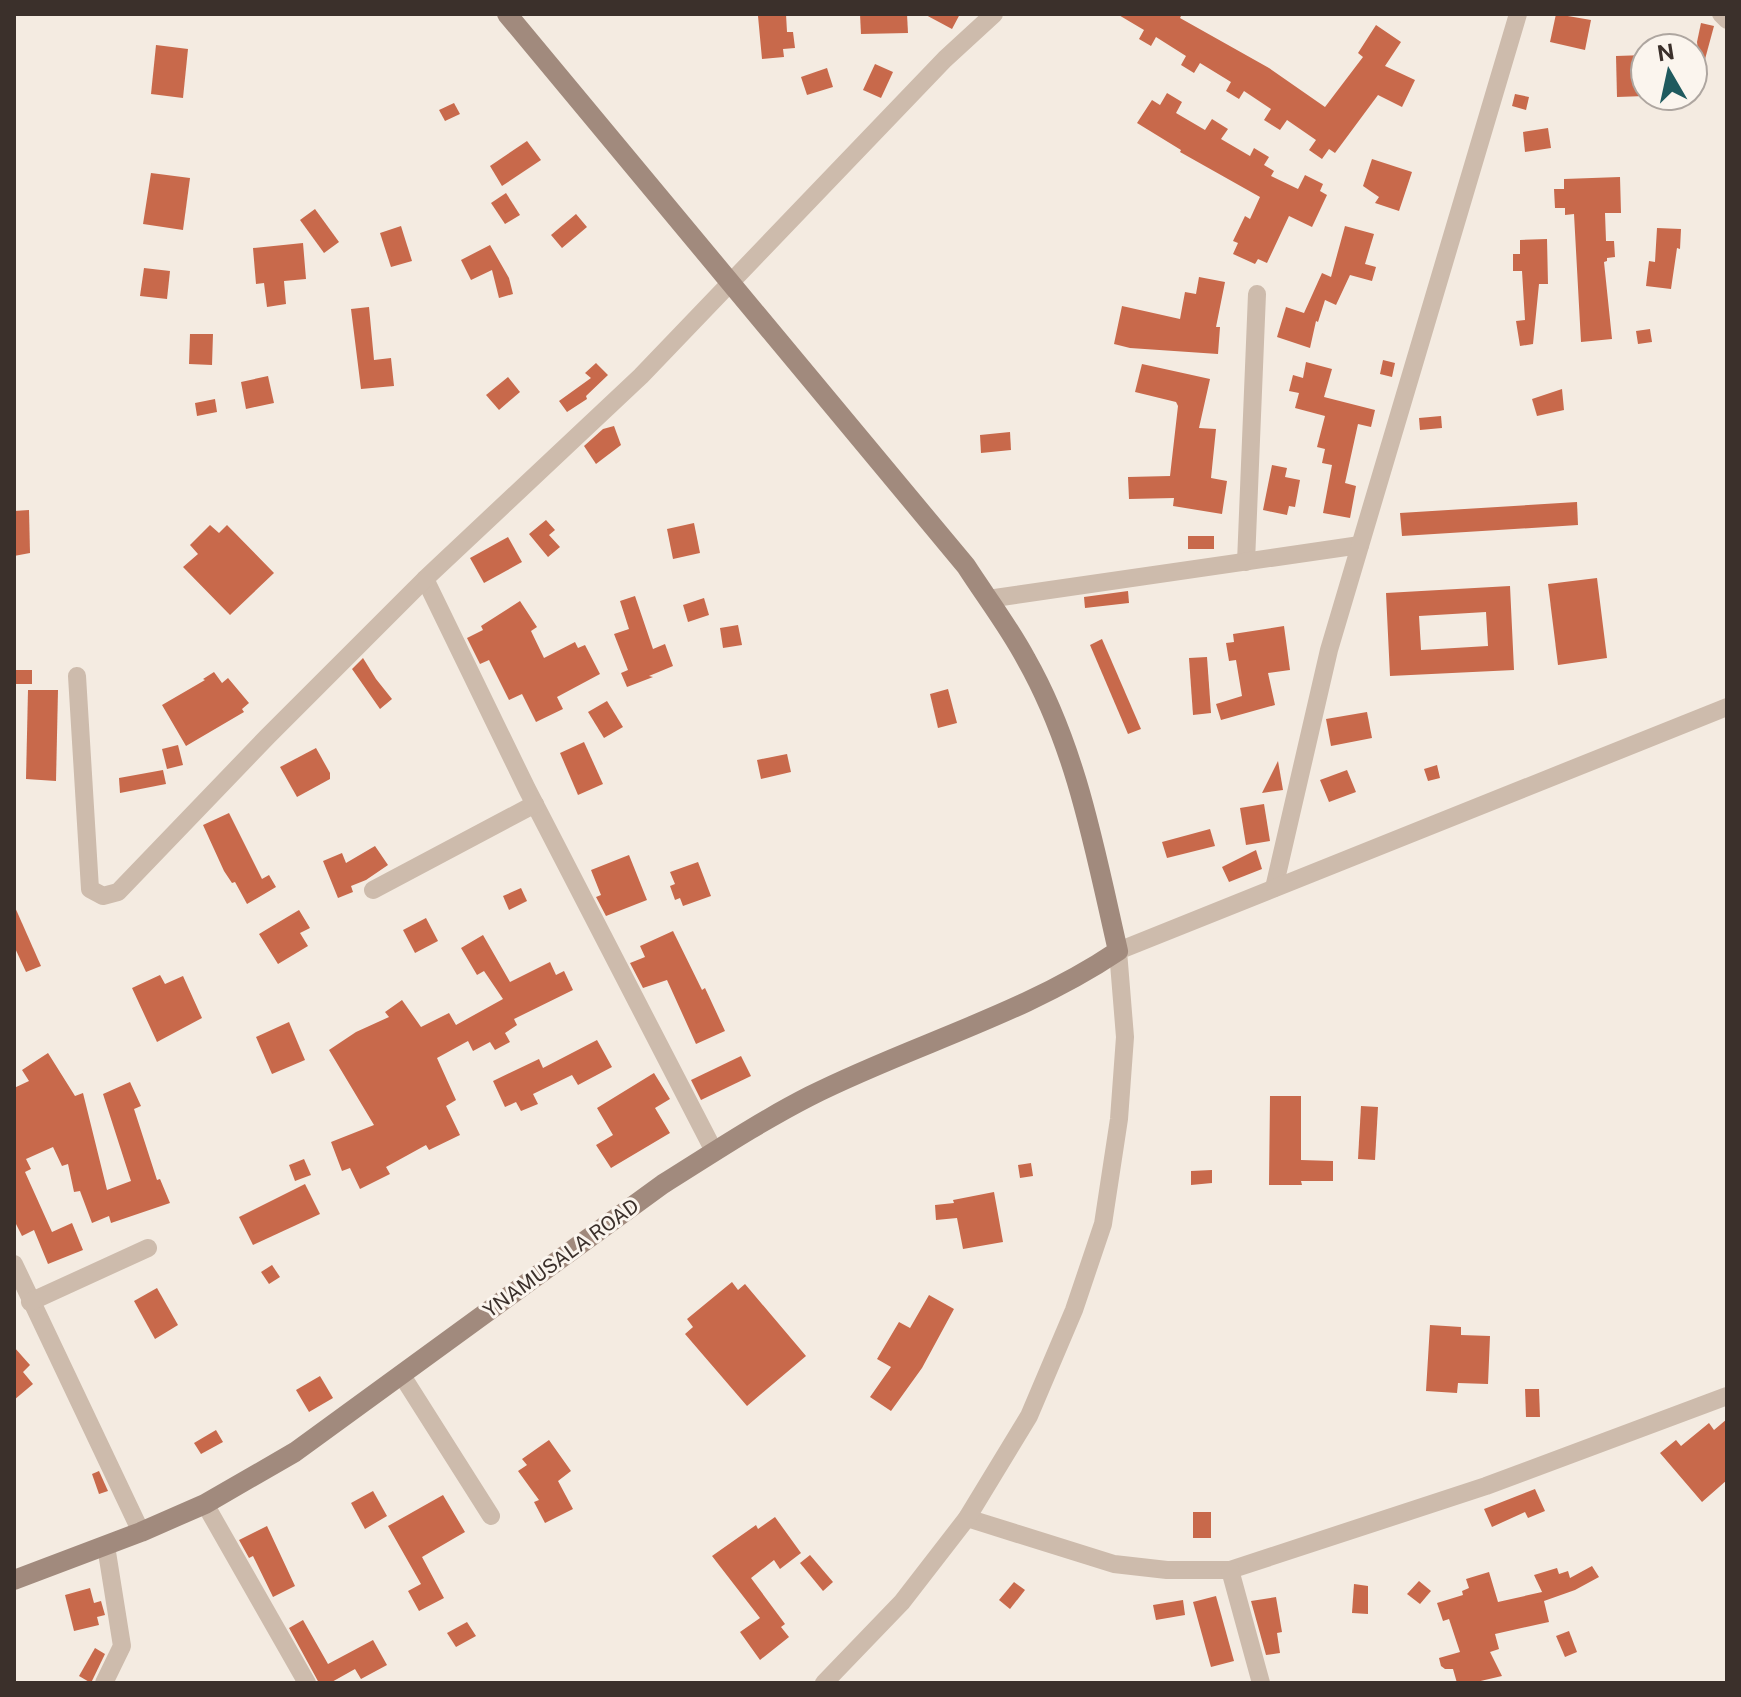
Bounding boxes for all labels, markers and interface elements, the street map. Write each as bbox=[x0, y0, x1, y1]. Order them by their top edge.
north arrow bbox=[1629, 32, 1709, 112]
text: N bbox=[1655, 38, 1676, 66]
street label: YNAMUSALA ROAD bbox=[478, 1193, 644, 1323]

